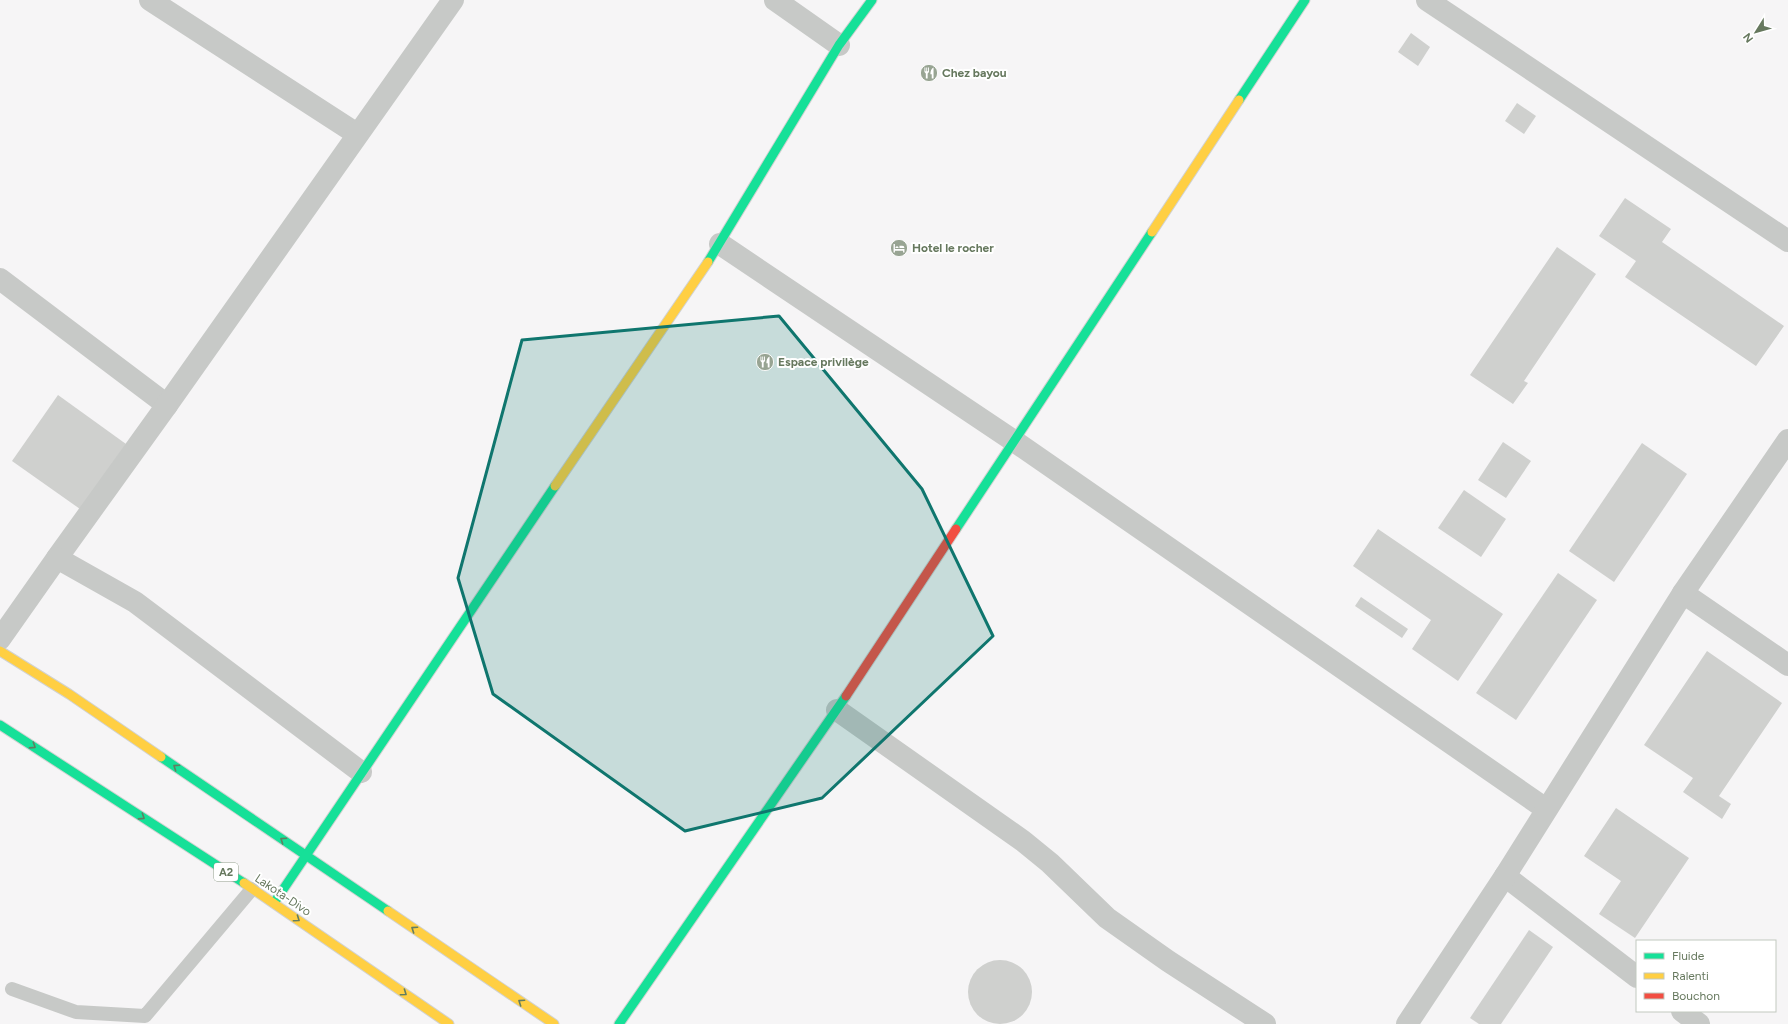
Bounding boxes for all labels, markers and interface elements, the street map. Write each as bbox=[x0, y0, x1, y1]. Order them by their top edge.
north arrow bbox=[1736, 12, 1776, 52]
text: N bbox=[1741, 30, 1756, 45]
restaurant icon: Chez bayou bbox=[919, 63, 939, 83]
place label: Chez bayou bbox=[942, 66, 1007, 80]
hotel icon: Hotel le rocher bbox=[889, 238, 909, 258]
place label: Hotel le rocher bbox=[912, 241, 994, 255]
restaurant icon: Espace privilège bbox=[755, 352, 775, 372]
place label: Espace privilège bbox=[778, 355, 869, 369]
one-way arrow bbox=[29, 741, 36, 749]
one-way arrow bbox=[173, 764, 180, 772]
one-way arrow bbox=[137, 812, 144, 819]
one-way arrow bbox=[280, 837, 287, 845]
road number: A2 bbox=[214, 863, 238, 881]
street label: Lakota-Divo bbox=[252, 871, 314, 919]
one-way arrow bbox=[293, 914, 300, 922]
one-way arrow bbox=[411, 926, 418, 934]
legend bbox=[1636, 940, 1776, 1012]
text: Fluide bbox=[1672, 949, 1705, 963]
text: Ralenti bbox=[1672, 969, 1709, 983]
one-way arrow bbox=[400, 988, 407, 996]
text: Bouchon bbox=[1672, 989, 1720, 1003]
one-way arrow bbox=[519, 1000, 526, 1007]

